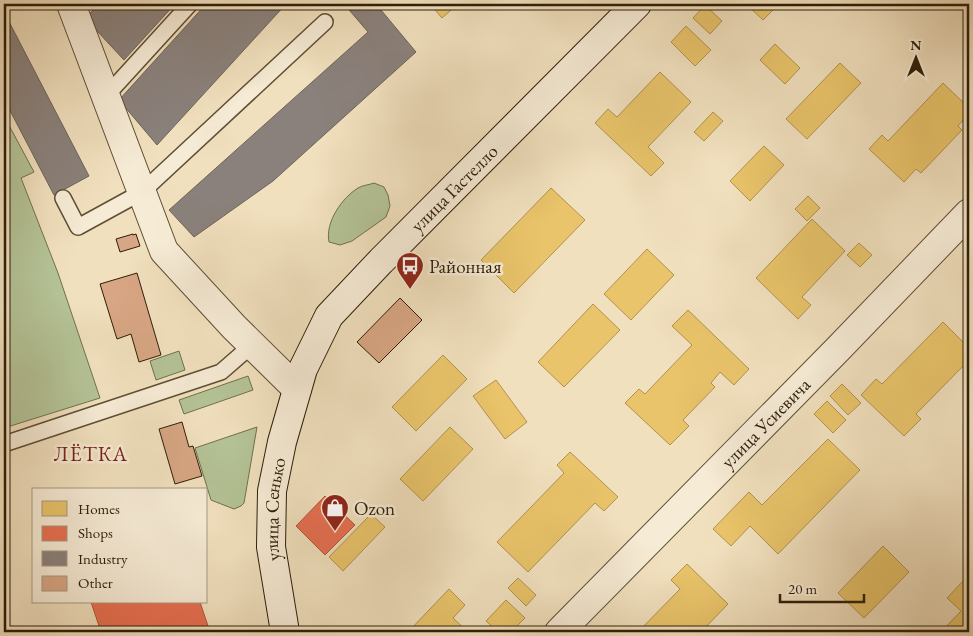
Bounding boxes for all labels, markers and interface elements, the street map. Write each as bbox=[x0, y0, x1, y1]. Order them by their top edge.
north arrow bbox=[890, 32, 940, 82]
text: N bbox=[910, 36, 922, 54]
street label: улица Гастелло bbox=[405, 139, 503, 238]
bus stop icon: Районная bbox=[395, 251, 425, 290]
place label: Районная bbox=[429, 254, 502, 279]
street label: улица Усиевича bbox=[716, 372, 816, 474]
district label: ЛЁТКА bbox=[54, 440, 128, 467]
street label: улица Сенько bbox=[259, 455, 292, 563]
legend bbox=[32, 488, 208, 604]
shop icon: Ozon bbox=[320, 493, 350, 532]
place label: Ozon bbox=[354, 496, 395, 521]
text: Homes bbox=[78, 499, 120, 518]
text: Shops bbox=[78, 523, 113, 542]
text: Industry bbox=[78, 549, 128, 568]
scale bar bbox=[780, 571, 864, 603]
text: Other bbox=[78, 573, 113, 592]
text: 20 m bbox=[788, 579, 817, 598]

